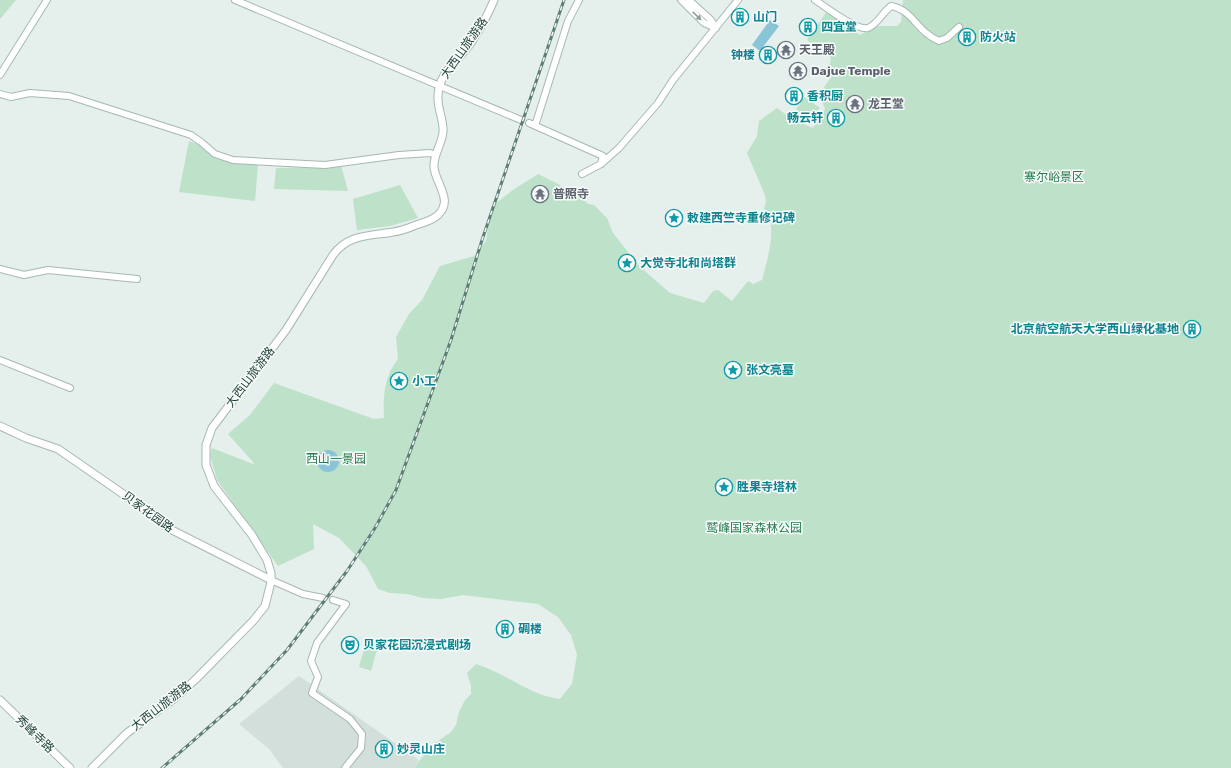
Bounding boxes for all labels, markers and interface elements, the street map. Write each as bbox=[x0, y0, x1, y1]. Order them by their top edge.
building icon: 山门 bbox=[730, 7, 750, 27]
place label: 山门 bbox=[753, 10, 777, 24]
one-way arrow bbox=[692, 11, 702, 21]
street label: 大西山旅游路 bbox=[438, 14, 490, 82]
building icon: 四宜堂 bbox=[798, 17, 818, 37]
place label: 四宜堂 bbox=[821, 20, 857, 34]
building icon: 防火站 bbox=[957, 27, 977, 47]
place label: 防火站 bbox=[980, 30, 1016, 44]
temple icon: 天王殿 bbox=[776, 40, 796, 60]
place label: 天王殿 bbox=[799, 43, 835, 57]
building icon: 钟楼 bbox=[758, 45, 778, 65]
place label: 钟楼 bbox=[731, 48, 755, 62]
temple icon: Dajue Temple bbox=[788, 61, 808, 81]
place label: Dajue Temple bbox=[811, 64, 891, 78]
building icon: 香积厨 bbox=[784, 86, 804, 106]
place label: 香积厨 bbox=[807, 89, 843, 103]
temple icon: 龙王堂 bbox=[845, 94, 865, 114]
place label: 龙王堂 bbox=[868, 97, 904, 111]
building icon: 畅云轩 bbox=[826, 108, 846, 128]
place label: 畅云轩 bbox=[787, 111, 823, 125]
park label: 寨尔峪景区 bbox=[1024, 170, 1084, 184]
temple icon: 普照寺 bbox=[530, 184, 550, 204]
place label: 普照寺 bbox=[553, 187, 589, 201]
place icon: 敕建西竺寺重修记碑 bbox=[664, 208, 684, 228]
place label: 敕建西竺寺重修记碑 bbox=[687, 211, 795, 225]
place icon: 大觉寺北和尚塔群 bbox=[617, 253, 637, 273]
place label: 大觉寺北和尚塔群 bbox=[640, 256, 736, 270]
building icon: 北京航空航天大学西山绿化基地 bbox=[1182, 319, 1202, 339]
place label: 北京航空航天大学西山绿化基地 bbox=[1011, 322, 1179, 336]
street label: 大西山旅游路 bbox=[223, 344, 277, 410]
place icon: 张文亮墓 bbox=[723, 360, 743, 380]
place label: 张文亮墓 bbox=[746, 363, 794, 377]
place icon: 小工 bbox=[389, 371, 409, 391]
place label: 小工 bbox=[412, 374, 436, 388]
park label: 西山一景园 bbox=[306, 452, 366, 466]
place icon: 胜果寺塔林 bbox=[714, 477, 734, 497]
place label: 胜果寺塔林 bbox=[737, 480, 797, 494]
street label: 贝家花园路 bbox=[120, 489, 176, 535]
park label: 鹫峰国家森林公园 bbox=[706, 521, 802, 535]
building icon: 碉楼 bbox=[495, 619, 515, 639]
place label: 碉楼 bbox=[518, 622, 542, 636]
theatre icon: 贝家花园沉浸式剧场 bbox=[340, 635, 360, 655]
place label: 贝家花园沉浸式剧场 bbox=[363, 638, 471, 652]
street label: 大西山旅游路 bbox=[128, 678, 194, 734]
street label: 秀峰寺路 bbox=[13, 712, 57, 756]
building icon: 妙灵山庄 bbox=[374, 739, 394, 759]
place label: 妙灵山庄 bbox=[397, 742, 445, 756]

